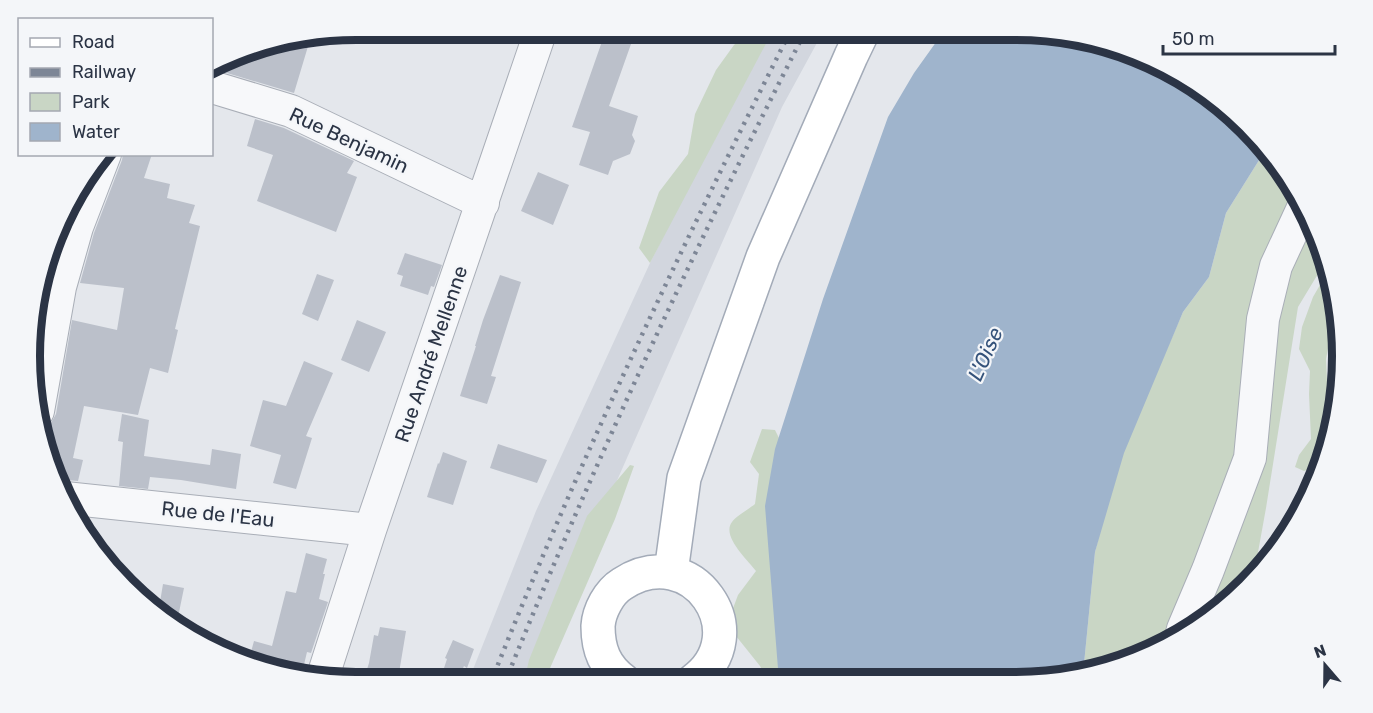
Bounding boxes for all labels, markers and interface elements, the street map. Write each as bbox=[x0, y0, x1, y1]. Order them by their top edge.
legend bbox=[18, 18, 213, 156]
scale bar bbox=[1163, 18, 1336, 56]
text: 50 m bbox=[1172, 28, 1215, 50]
text: Road bbox=[72, 31, 115, 53]
text: Railway bbox=[72, 61, 136, 83]
text: Park bbox=[72, 91, 110, 113]
street label: Rue Benjamin bbox=[286, 102, 412, 178]
text: Water bbox=[72, 121, 120, 143]
street label: Rue André Mellenne bbox=[390, 263, 472, 445]
water label: L'Oise bbox=[962, 323, 1008, 385]
street label: Rue de l'Eau bbox=[160, 496, 276, 532]
north arrow bbox=[1295, 635, 1355, 695]
text: N bbox=[1311, 640, 1329, 662]

